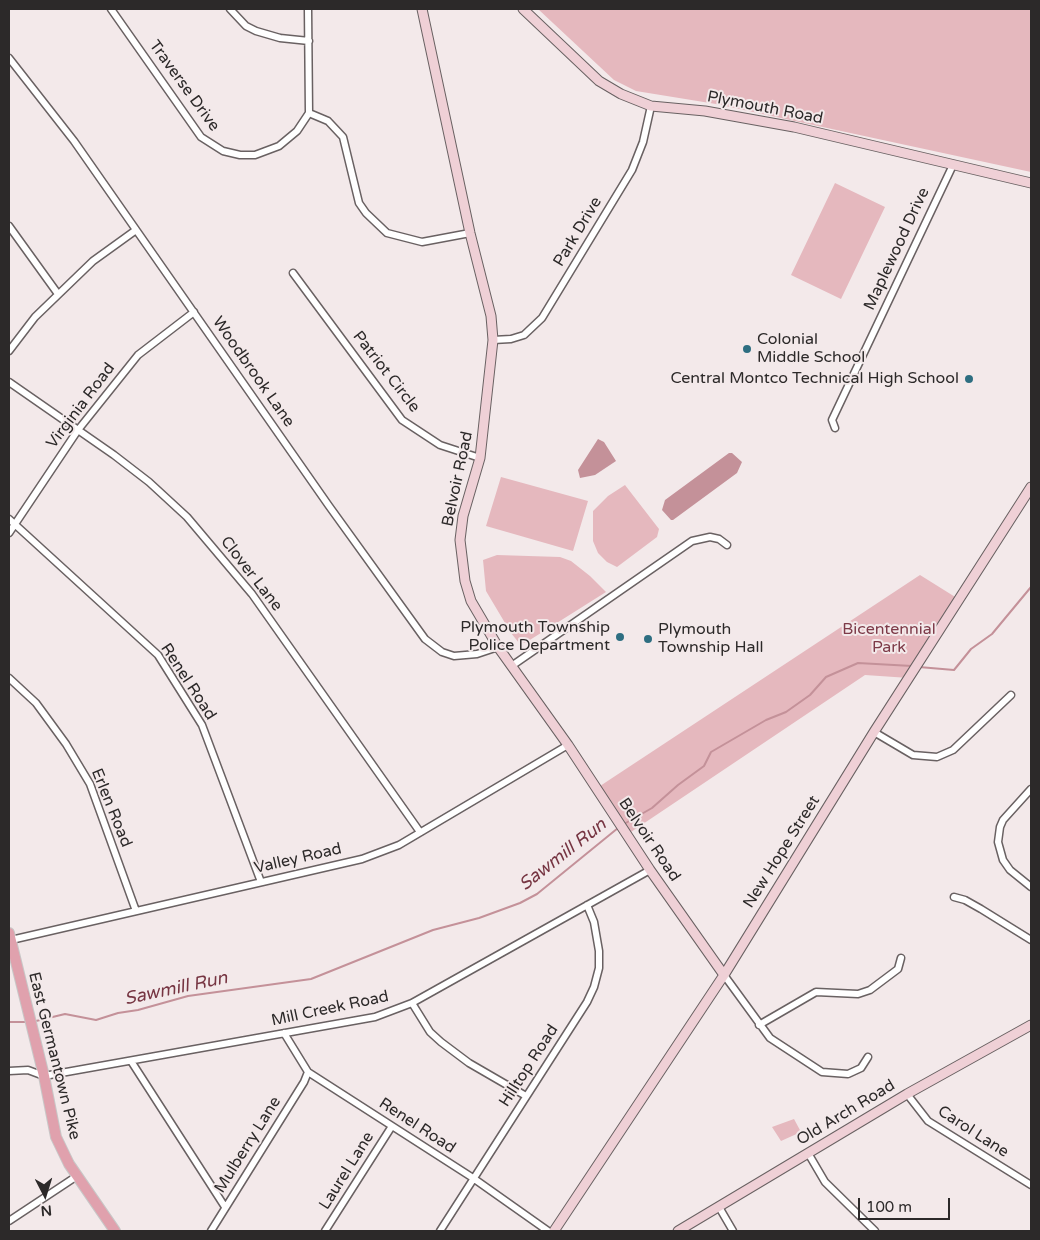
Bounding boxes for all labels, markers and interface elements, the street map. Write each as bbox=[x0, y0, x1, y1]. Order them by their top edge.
street label: Traverse Drive bbox=[145, 37, 223, 135]
street label: Plymouth Road bbox=[705, 87, 825, 129]
street label: Maplewood Drive bbox=[860, 185, 934, 313]
street label: Park Drive bbox=[550, 194, 606, 270]
street label: Woodbrook Lane bbox=[208, 313, 298, 431]
street label: Patriot Circle bbox=[348, 328, 424, 416]
place label: Colonial Middle School bbox=[757, 330, 865, 368]
marker: Colonial Middle School bbox=[741, 343, 753, 355]
street label: Virginia Road bbox=[43, 359, 119, 453]
place label: Central Montco Technical High School bbox=[670, 369, 959, 389]
marker: Central Montco Technical High School bbox=[963, 373, 975, 385]
street label: Belvoir Road bbox=[439, 430, 477, 528]
street label: Clover Lane bbox=[216, 533, 286, 615]
place label: Plymouth Township Police Department bbox=[460, 618, 610, 656]
place label: Plymouth Township Hall bbox=[658, 620, 763, 658]
park label: Bicentennial Park bbox=[842, 620, 936, 658]
marker: Plymouth Township Police Department bbox=[614, 631, 626, 643]
marker: Plymouth Township Hall bbox=[642, 633, 654, 645]
street label: Renel Road bbox=[156, 640, 220, 724]
street label: Erlen Road bbox=[86, 766, 136, 850]
street label: New Hope Street bbox=[740, 792, 824, 912]
street label: Belvoir Road bbox=[614, 795, 684, 885]
water label: Sawmill Run bbox=[515, 814, 611, 896]
street label: Valley Road bbox=[252, 840, 344, 878]
water label: Sawmill Run bbox=[123, 968, 229, 1010]
street label: East Germantown Pike bbox=[24, 970, 84, 1142]
street label: Mill Creek Road bbox=[270, 987, 390, 1031]
street label: Hilltop Road bbox=[495, 1021, 563, 1111]
street label: Old Arch Road bbox=[793, 1076, 899, 1150]
street label: Mulberry Lane bbox=[211, 1093, 285, 1197]
street label: Renel Road bbox=[375, 1094, 459, 1158]
street label: Carol Lane bbox=[934, 1102, 1012, 1162]
street label: Laurel Lane bbox=[316, 1129, 378, 1213]
north arrow bbox=[20, 1170, 70, 1220]
scale bar bbox=[860, 1188, 952, 1220]
text: 100 m bbox=[866, 1198, 912, 1216]
text: N bbox=[40, 1201, 53, 1219]

